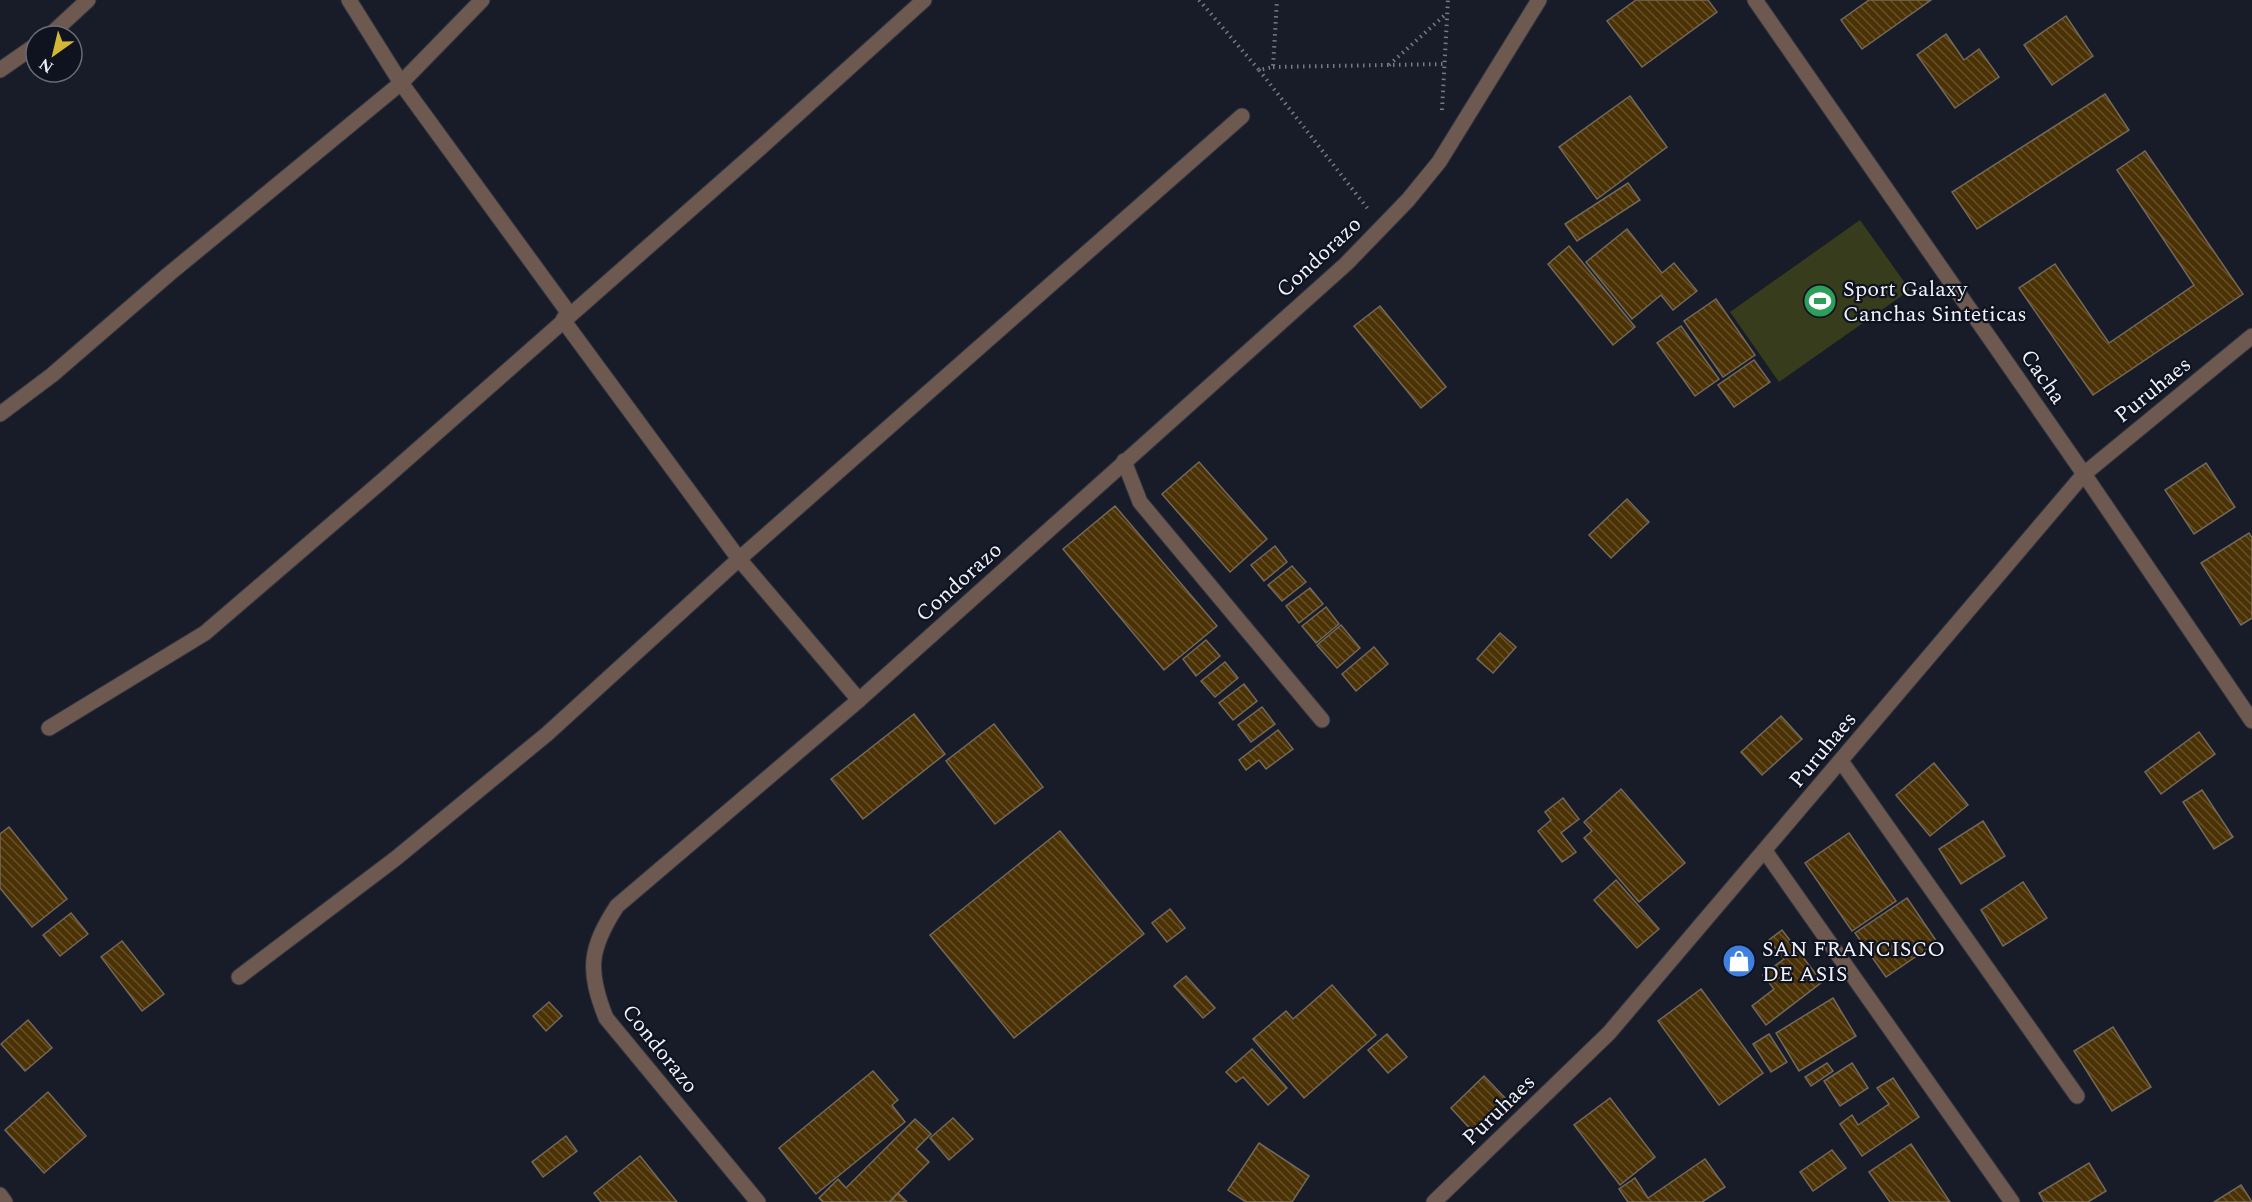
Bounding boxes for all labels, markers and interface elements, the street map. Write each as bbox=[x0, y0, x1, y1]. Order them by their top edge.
north arrow bbox=[24, 24, 84, 84]
text: N bbox=[34, 52, 58, 79]
street label: Condorazo bbox=[1269, 209, 1369, 306]
place label: Sport Galaxy Canchas Sinteticas bbox=[1843, 273, 2027, 331]
sports icon: Sport Galaxy Canchas Sinteticas bbox=[1802, 283, 1838, 319]
street label: Cacha bbox=[2012, 343, 2074, 411]
street label: Puruhaes bbox=[2107, 349, 2199, 432]
street label: Condorazo bbox=[908, 534, 1010, 630]
street label: Puruhaes bbox=[1781, 704, 1865, 795]
place label: SAN FRANCISCO DE ASIS bbox=[1762, 933, 1945, 991]
shop icon: SAN FRANCISCO DE ASIS bbox=[1721, 943, 1757, 979]
street label: Condorazo bbox=[613, 997, 706, 1101]
street label: Puruhaes bbox=[1455, 1067, 1543, 1154]

